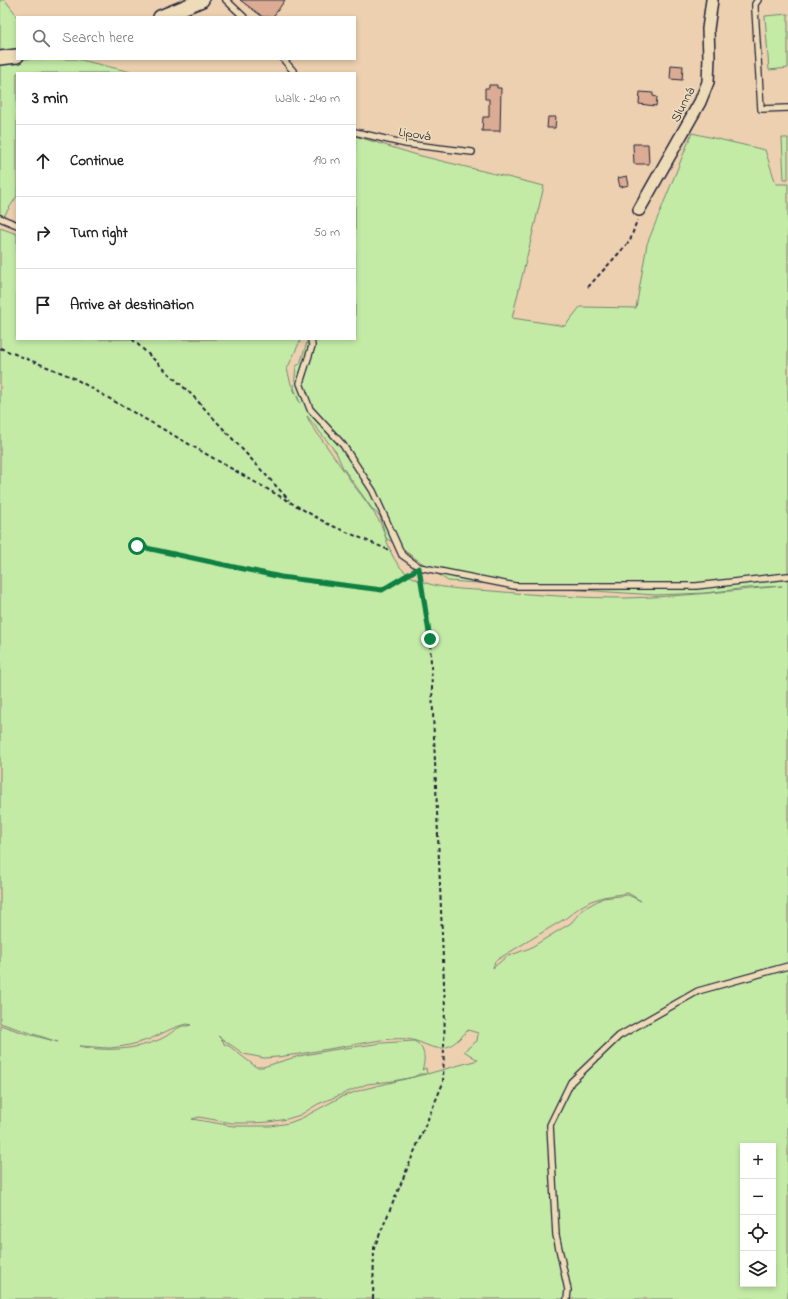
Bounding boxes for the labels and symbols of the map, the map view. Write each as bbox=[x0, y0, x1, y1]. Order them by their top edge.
street label: Slunná bbox=[666, 83, 700, 126]
street label: Lipová bbox=[397, 123, 433, 146]
route start bbox=[128, 537, 146, 555]
route end bbox=[421, 630, 439, 648]

